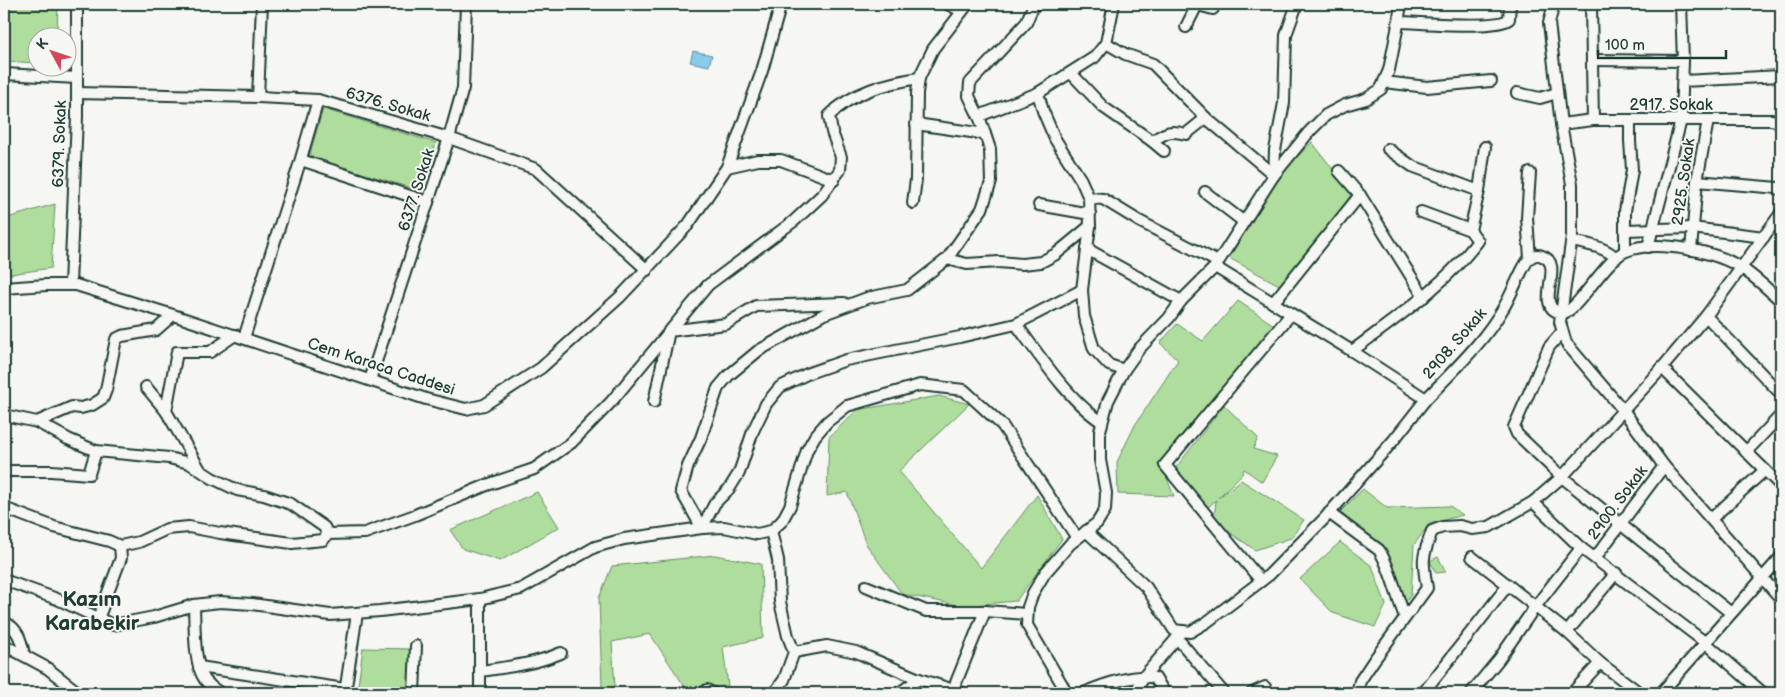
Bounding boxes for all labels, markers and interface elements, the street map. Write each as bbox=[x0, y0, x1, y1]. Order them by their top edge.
north arrow bbox=[28, 28, 78, 78]
scale bar bbox=[1598, 28, 1725, 60]
text: K bbox=[33, 34, 52, 53]
text: 100 m bbox=[1605, 36, 1645, 55]
street label: 6376. Sokak bbox=[343, 84, 433, 126]
street label: 2917. Sokak bbox=[1629, 96, 1713, 115]
street label: 6379. Sokak bbox=[49, 100, 71, 188]
street label: 2925. Sokak bbox=[1668, 137, 1700, 227]
street label: 6377. Sokak bbox=[395, 146, 439, 234]
street label: 2908. Sokak bbox=[1419, 305, 1491, 383]
street label: Cem Karaca Caddesi bbox=[305, 334, 457, 400]
street label: 2900. Sokak bbox=[1584, 462, 1652, 544]
district label: Kazım Karabekir bbox=[45, 587, 140, 636]

